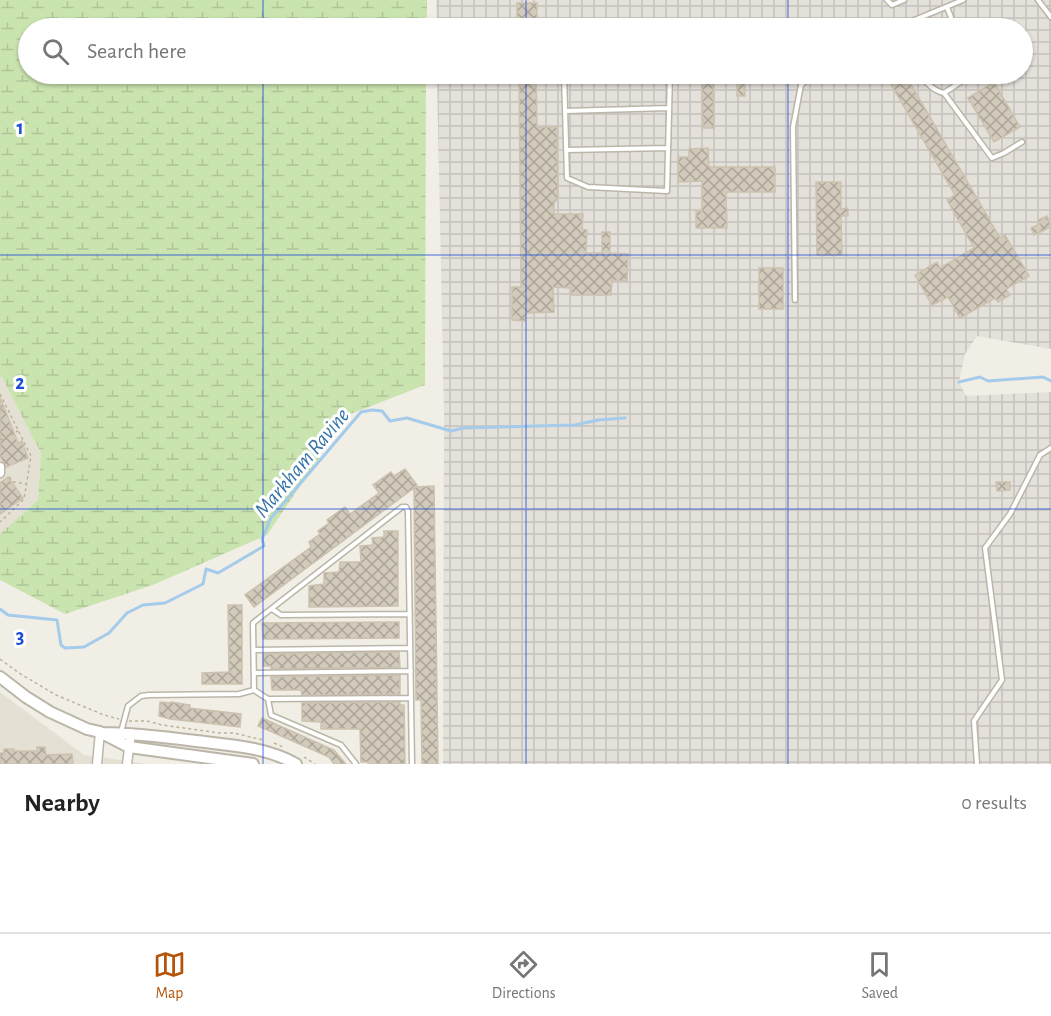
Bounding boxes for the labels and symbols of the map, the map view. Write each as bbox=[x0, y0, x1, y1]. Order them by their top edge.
text: 1 bbox=[16, 118, 24, 138]
text: 2 bbox=[15, 373, 25, 393]
water label: Markham Ravine bbox=[250, 404, 353, 521]
text: 3 bbox=[16, 627, 24, 647]

